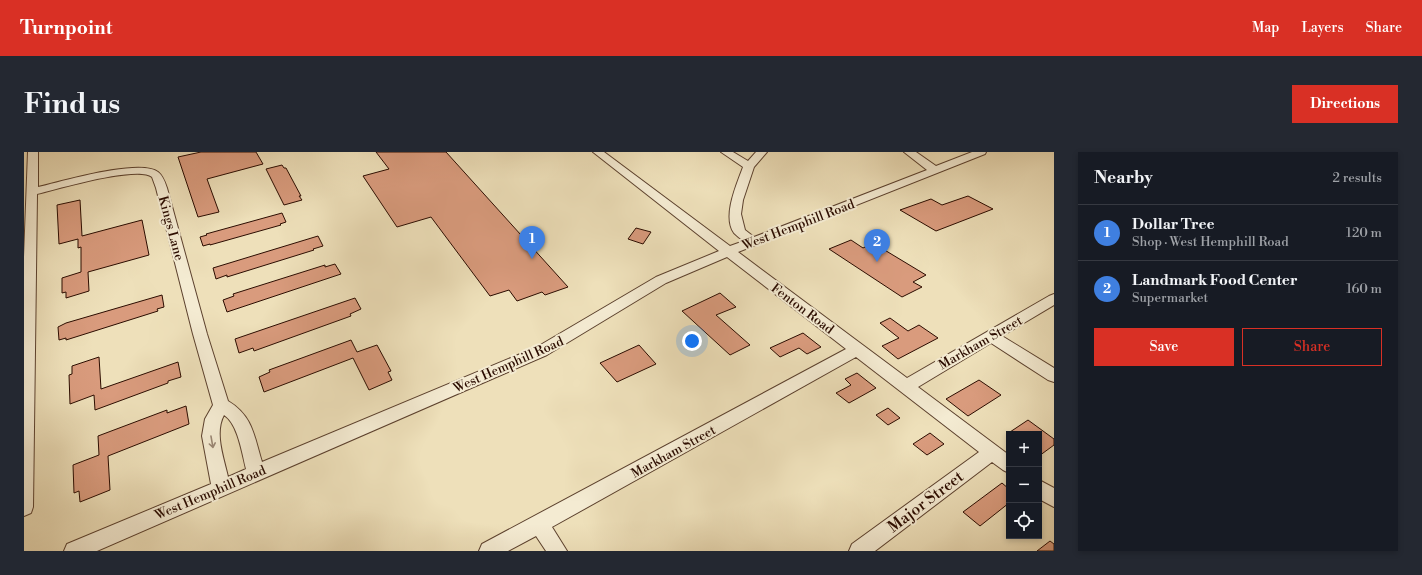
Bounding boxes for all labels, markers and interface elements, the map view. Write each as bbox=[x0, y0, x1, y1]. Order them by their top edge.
text: Turnpoint bbox=[20, 16, 113, 40]
text: Map bbox=[1252, 19, 1279, 37]
text: Layers bbox=[1301, 19, 1344, 37]
text: Share bbox=[1366, 19, 1402, 37]
button: Directions bbox=[1292, 85, 1398, 123]
text: Find us bbox=[24, 87, 120, 122]
text: Nearby bbox=[1094, 167, 1153, 189]
text: 2 results bbox=[1333, 170, 1382, 186]
street label: Kings Lane bbox=[155, 194, 187, 263]
street label: West Hemphill Road bbox=[739, 196, 857, 254]
text: Dollar Tree bbox=[1132, 215, 1215, 234]
text: 1 bbox=[1104, 225, 1110, 241]
text: 120 m bbox=[1346, 225, 1382, 241]
pin: 1 bbox=[519, 226, 545, 259]
pin: 2 bbox=[864, 229, 890, 262]
text: Shop · West Hemphill Road bbox=[1132, 234, 1289, 250]
text: Landmark Food Center bbox=[1132, 271, 1297, 290]
street label: Fenton Road bbox=[768, 280, 837, 338]
text: 2 bbox=[1103, 281, 1111, 297]
text: 160 m bbox=[1346, 281, 1382, 297]
text: Supermarket bbox=[1132, 290, 1208, 306]
street label: Markham Street bbox=[936, 312, 1026, 373]
button: Save bbox=[1094, 328, 1234, 366]
button: Share bbox=[1242, 328, 1382, 366]
your location bbox=[682, 331, 702, 351]
street label: West Hemphill Road bbox=[450, 333, 567, 397]
street label: Markham Street bbox=[628, 422, 719, 482]
map controls bbox=[1006, 431, 1042, 539]
button: + bbox=[1006, 431, 1042, 467]
one-way arrow bbox=[208, 435, 216, 448]
street label: West Hemphill Road bbox=[152, 462, 269, 524]
street label: Major Street bbox=[884, 467, 968, 537]
button: − bbox=[1006, 467, 1042, 503]
button: locate bbox=[1006, 503, 1042, 539]

